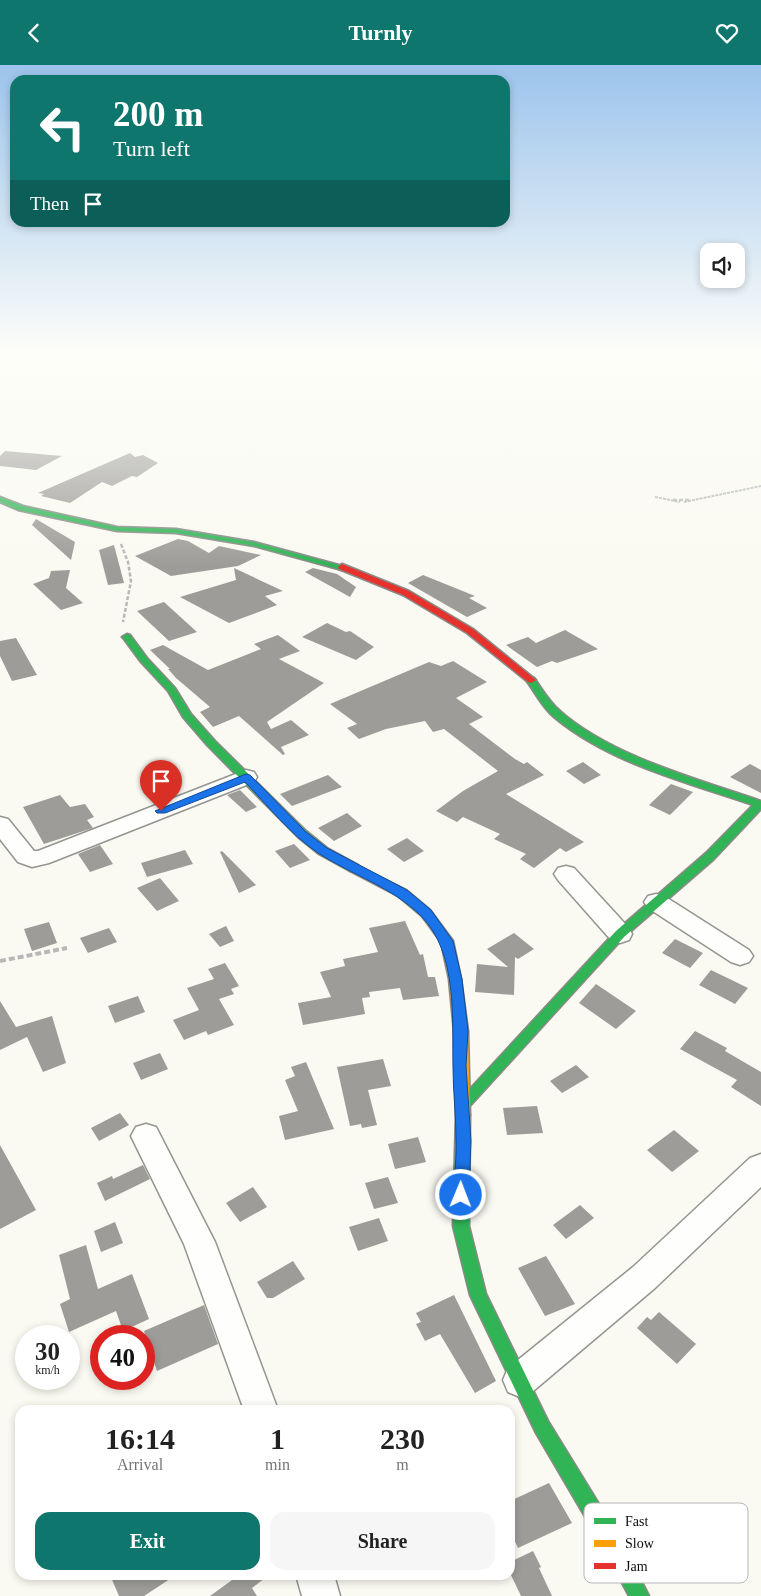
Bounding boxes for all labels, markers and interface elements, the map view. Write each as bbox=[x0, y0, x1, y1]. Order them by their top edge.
icon: back bbox=[20, 19, 48, 47]
icon: heart bbox=[713, 19, 741, 47]
text: Turnly bbox=[348, 20, 413, 45]
icon: left bbox=[30, 95, 95, 160]
text: 200 m bbox=[113, 95, 203, 134]
text: Turn left bbox=[113, 136, 190, 161]
icon: arrive bbox=[79, 190, 107, 218]
text: Then bbox=[30, 193, 69, 214]
map controls bbox=[700, 243, 745, 288]
button: sound bbox=[700, 243, 745, 288]
pin bbox=[140, 760, 182, 811]
icon: arrive bbox=[147, 767, 175, 795]
position arrow bbox=[434, 1168, 486, 1220]
speed limit sign: 40 bbox=[90, 1325, 155, 1390]
text: 30 bbox=[35, 1338, 60, 1365]
text: km/h bbox=[35, 1363, 60, 1377]
text: 16:14 bbox=[105, 1422, 175, 1455]
text: 1 bbox=[270, 1422, 285, 1455]
text: 230 bbox=[380, 1422, 425, 1455]
text: Arrival bbox=[117, 1456, 163, 1473]
text: min bbox=[265, 1456, 290, 1473]
text: m bbox=[396, 1456, 409, 1473]
legend bbox=[584, 1503, 748, 1583]
button: Exit bbox=[35, 1512, 260, 1570]
button: Share bbox=[270, 1512, 495, 1570]
text: Fast bbox=[625, 1514, 648, 1529]
text: Slow bbox=[625, 1536, 655, 1551]
text: Jam bbox=[625, 1559, 648, 1574]

